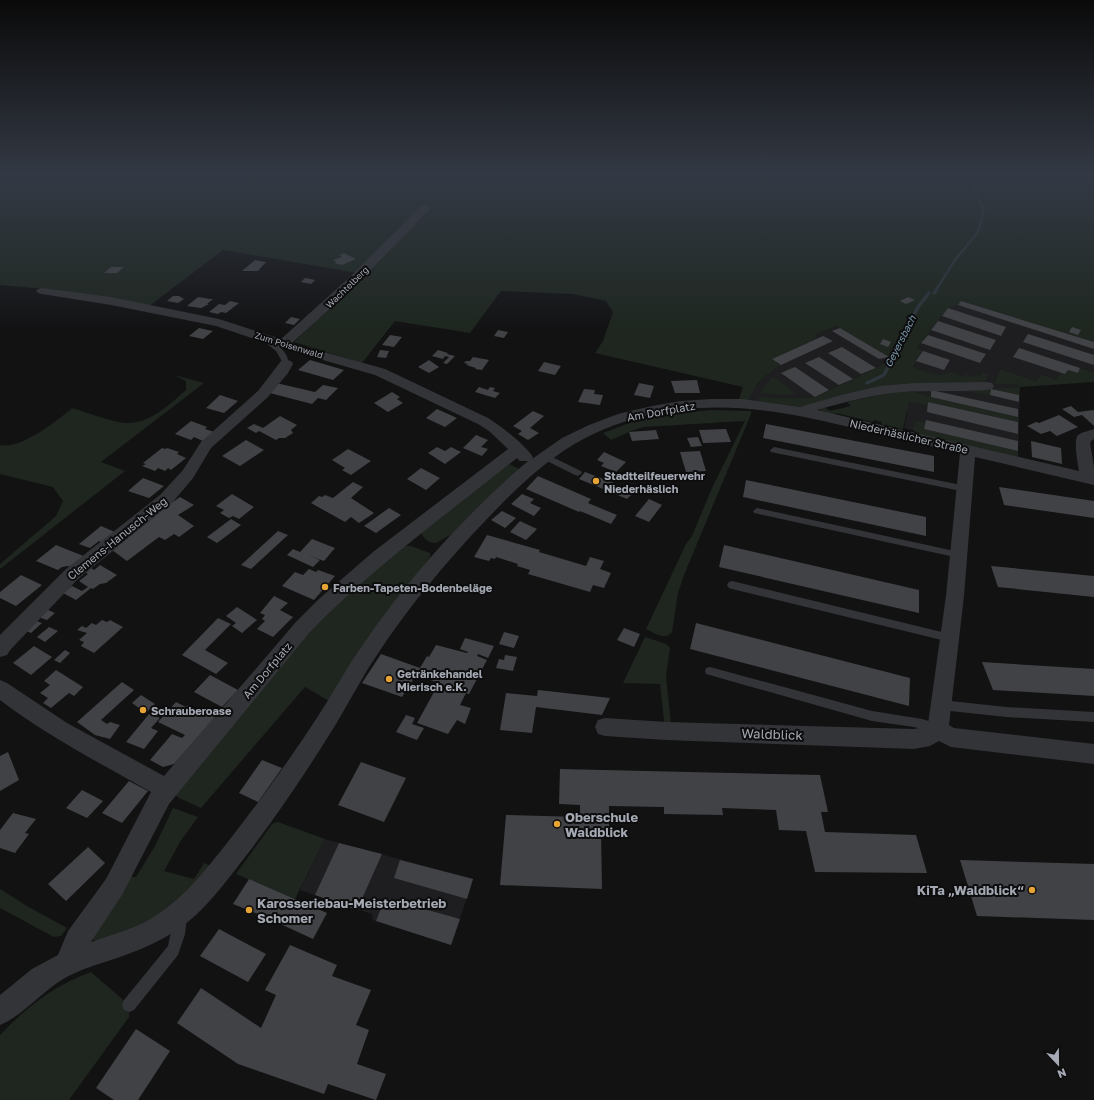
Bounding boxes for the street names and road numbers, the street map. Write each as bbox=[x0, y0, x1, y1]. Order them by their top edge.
street label: Wachtelberg bbox=[323, 264, 371, 310]
street label: Zum Poisenwald bbox=[254, 329, 324, 361]
street label: Am Dorfplatz bbox=[626, 399, 697, 423]
street label: Niederhäslicher Straße bbox=[849, 416, 969, 456]
street label: Clemens-Hanusch-Weg bbox=[65, 494, 169, 582]
street label: Am Dorfplatz bbox=[240, 639, 294, 701]
street label: Waldblick bbox=[741, 725, 804, 743]

